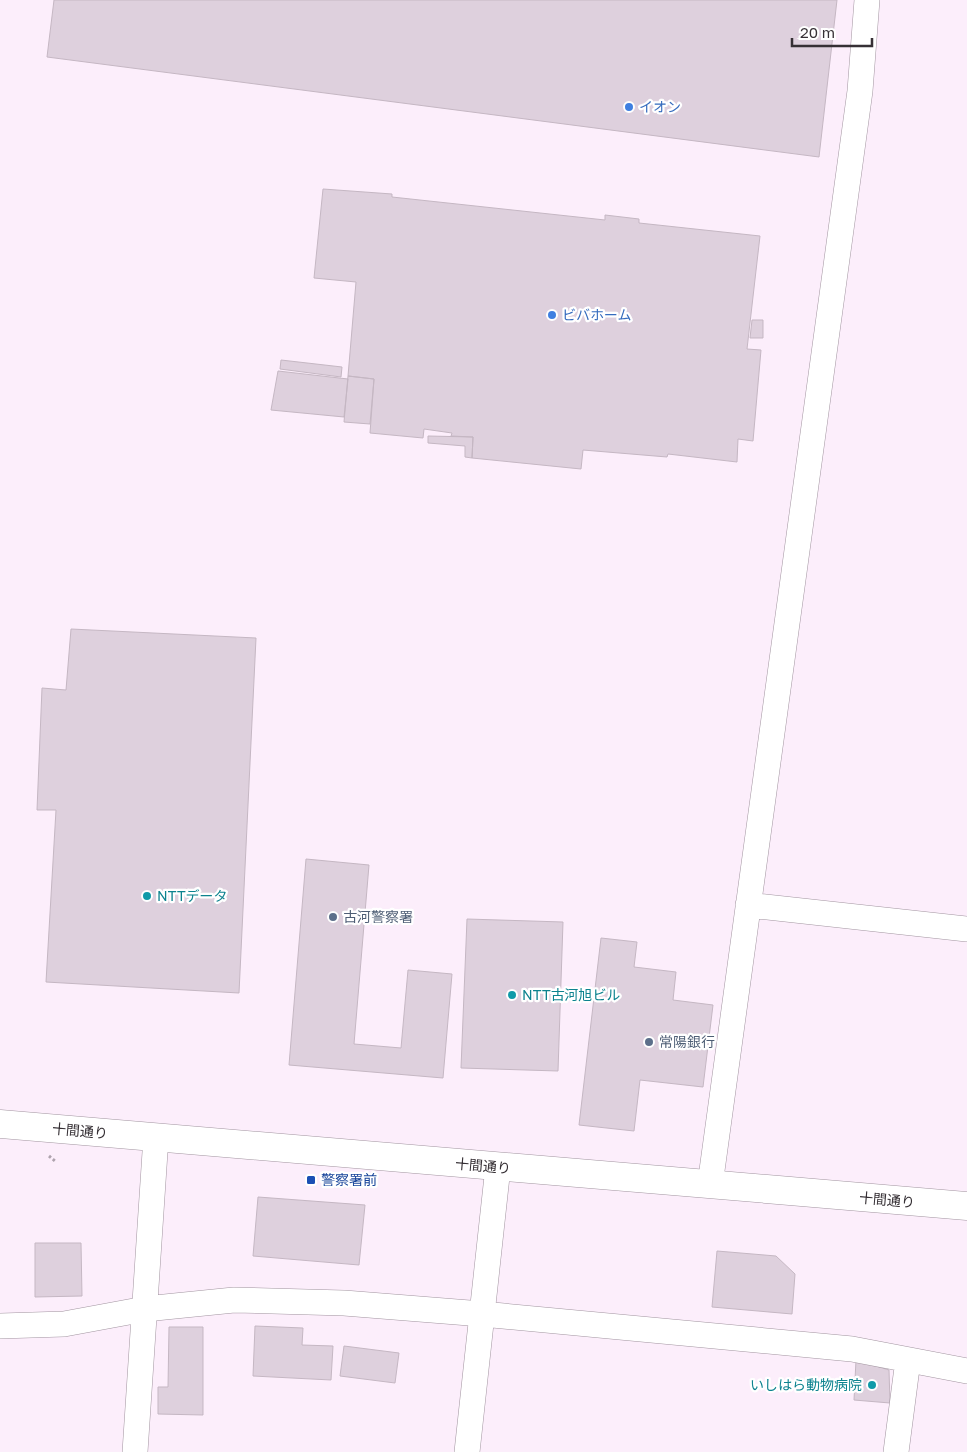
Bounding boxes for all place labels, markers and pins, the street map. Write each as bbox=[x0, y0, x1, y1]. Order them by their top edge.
place label: イオン bbox=[639, 98, 681, 115]
marker: イオン bbox=[623, 101, 635, 113]
place label: ビバホーム bbox=[562, 306, 632, 323]
marker: ビバホーム bbox=[546, 309, 558, 321]
place label: NTTデータ bbox=[157, 887, 228, 904]
marker: NTTデータ bbox=[141, 890, 153, 902]
place label: 古河警察署 bbox=[343, 908, 413, 925]
marker: 古河警察署 bbox=[327, 911, 339, 923]
place label: NTT古河旭ビル bbox=[522, 986, 621, 1003]
marker: NTT古河旭ビル bbox=[506, 989, 518, 1001]
place label: 常陽銀行 bbox=[659, 1033, 715, 1050]
marker: 常陽銀行 bbox=[643, 1036, 655, 1048]
place label: 警察署前 bbox=[321, 1171, 377, 1188]
marker: 警察署前 bbox=[305, 1174, 317, 1186]
place label: いしはら動物病院 bbox=[750, 1376, 862, 1393]
marker: いしはら動物病院 bbox=[866, 1379, 878, 1391]

